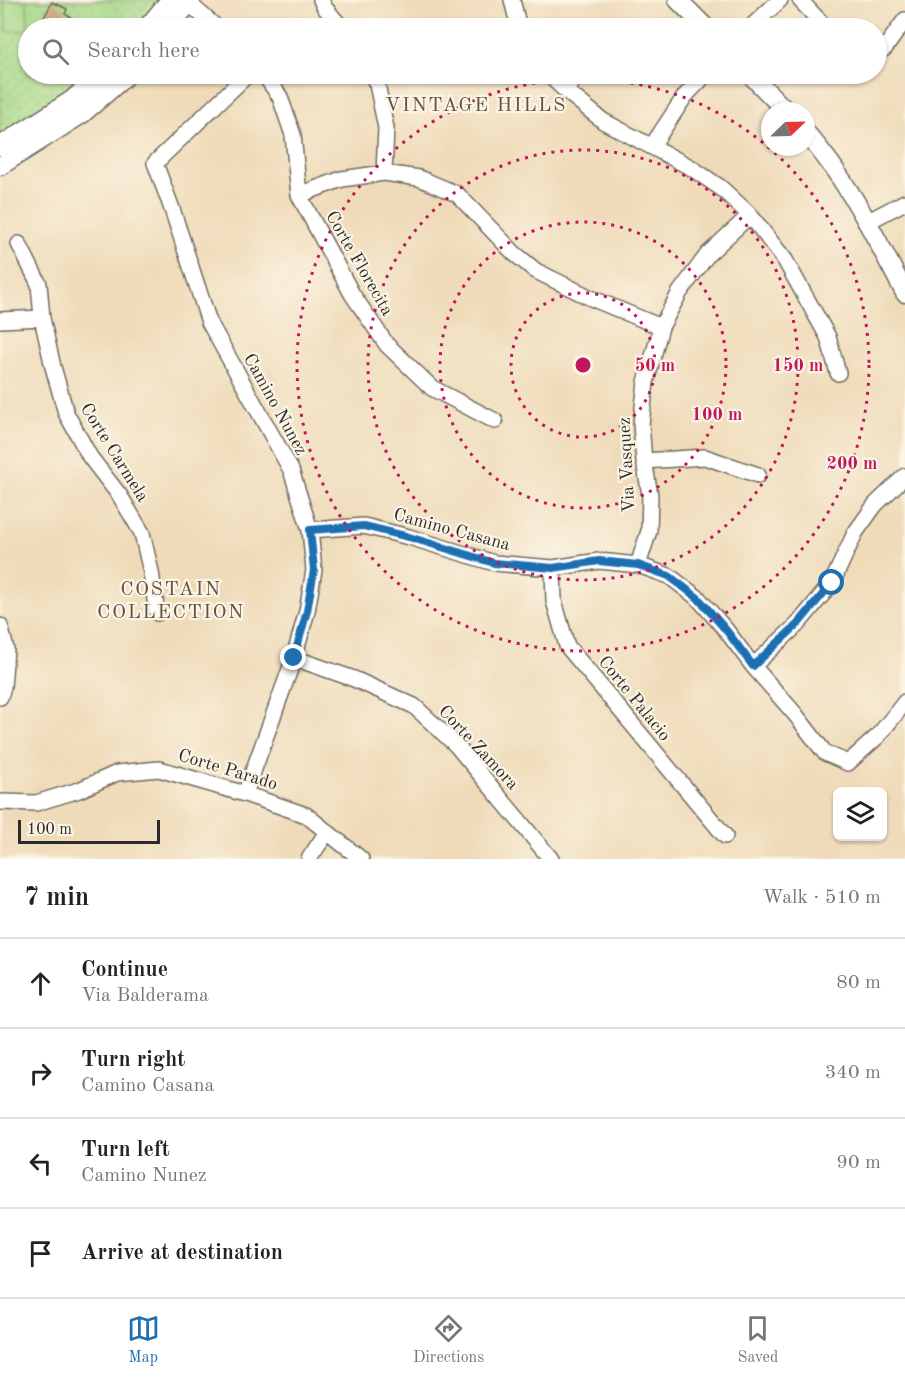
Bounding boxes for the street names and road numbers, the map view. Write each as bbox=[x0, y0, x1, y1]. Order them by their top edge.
street label: Corte Florecita bbox=[322, 208, 396, 319]
street label: Camino Nunez bbox=[240, 351, 310, 458]
street label: Corte Carmela bbox=[77, 400, 152, 505]
street label: Via Vasquez bbox=[616, 417, 638, 513]
street label: Camino Casana bbox=[391, 506, 512, 554]
street label: Corte Palacio bbox=[595, 653, 674, 745]
street label: Corte Zamora bbox=[435, 702, 522, 793]
street label: Corte Parado bbox=[176, 746, 280, 794]

